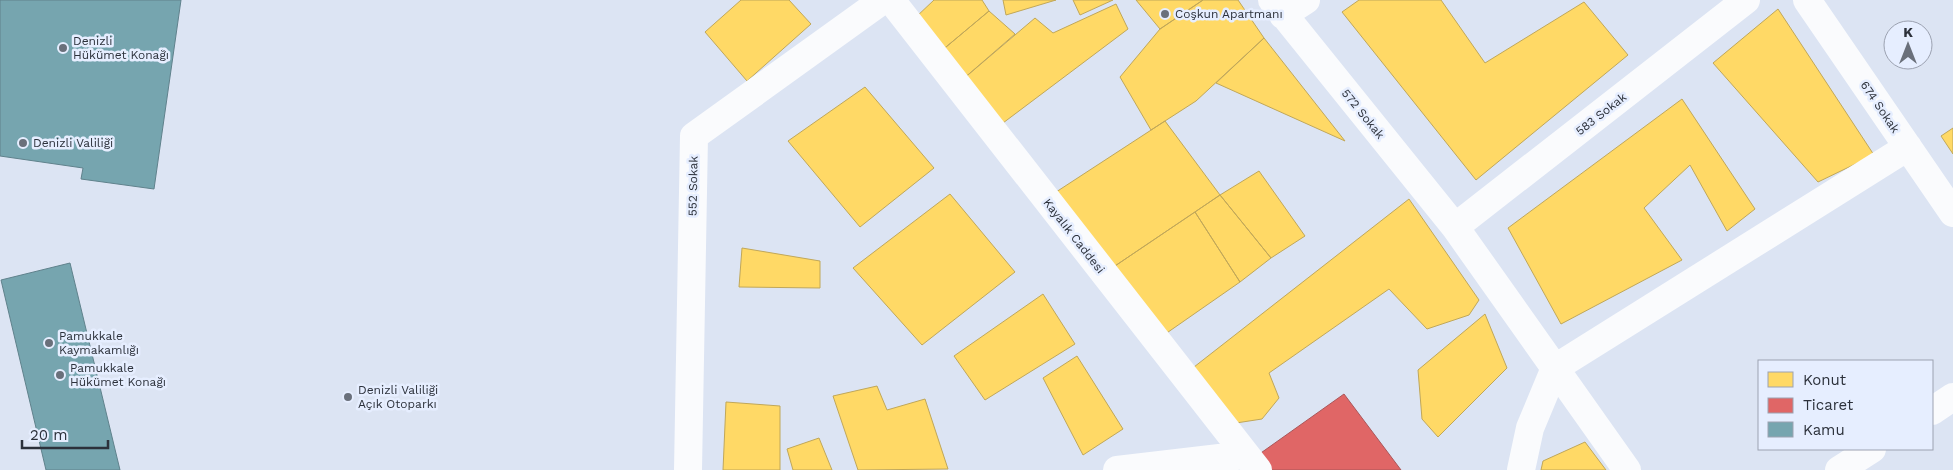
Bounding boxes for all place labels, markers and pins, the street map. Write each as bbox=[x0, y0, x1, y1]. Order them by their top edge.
place label: Coşkun Apartmanı bbox=[1175, 7, 1283, 21]
marker: Coşkun Apartmanı bbox=[1159, 8, 1171, 20]
place label: Denizli Hükümet Konağı bbox=[73, 34, 169, 62]
marker: Denizli Hükümet Konağı bbox=[57, 42, 69, 54]
place label: Denizli Valiliği bbox=[33, 136, 113, 150]
marker: Denizli Valiliği bbox=[17, 137, 29, 149]
place label: Pamukkale Kaymakamlığı bbox=[59, 329, 139, 357]
marker: Pamukkale Kaymakamlığı bbox=[43, 337, 55, 349]
place label: Pamukkale Hükümet Konağı bbox=[70, 361, 166, 389]
marker: Pamukkale Hükümet Konağı bbox=[54, 369, 66, 381]
place label: Denizli Valiliği Açık Otoparkı bbox=[358, 383, 438, 411]
marker: Denizli Valiliği Açık Otoparkı bbox=[342, 391, 354, 403]

